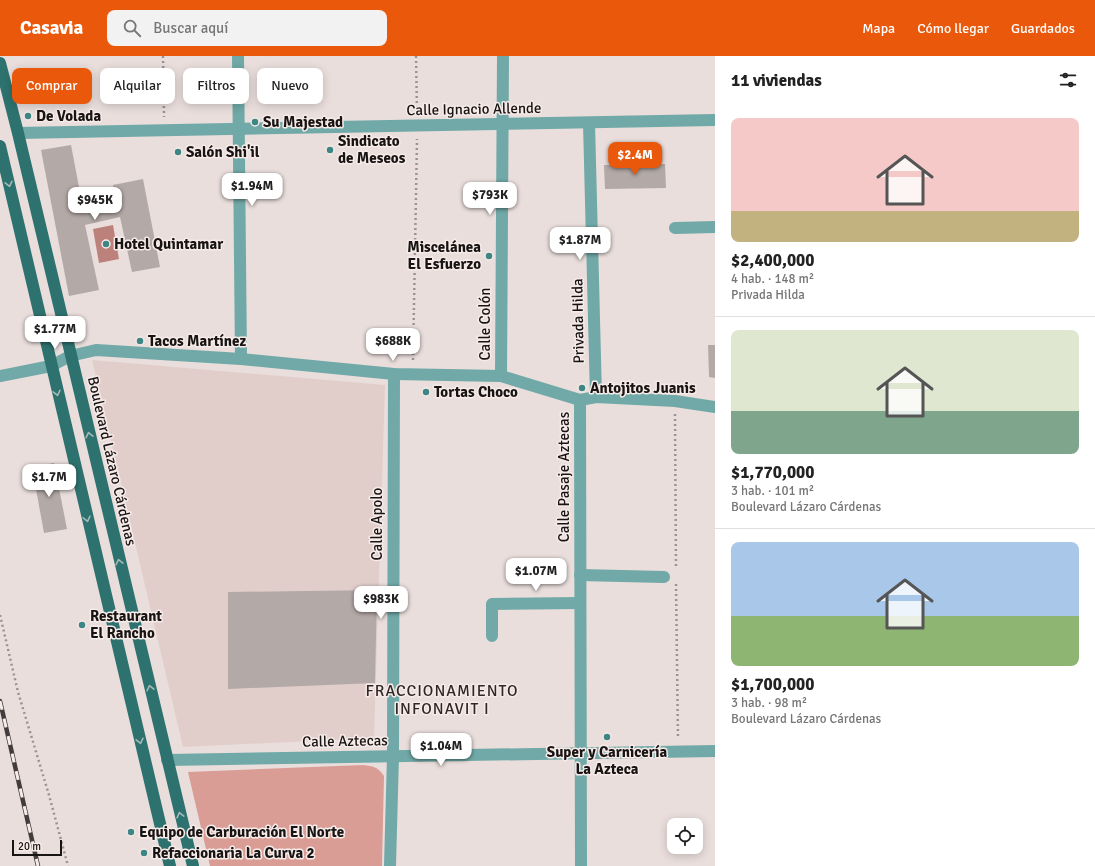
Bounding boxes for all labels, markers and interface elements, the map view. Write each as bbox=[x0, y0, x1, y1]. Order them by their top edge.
search box bbox=[107, 10, 387, 46]
text: Casavia bbox=[20, 16, 83, 40]
icon: search bbox=[121, 17, 143, 39]
text: Buscar aquí bbox=[153, 19, 228, 37]
text: Mapa bbox=[862, 20, 895, 37]
text: Cómo llegar bbox=[917, 20, 989, 37]
text: Guardados bbox=[1011, 20, 1075, 37]
chip: Comprar bbox=[12, 68, 92, 104]
chip: Alquilar bbox=[100, 68, 175, 104]
chip: Filtros bbox=[183, 68, 249, 104]
chip: Nuevo bbox=[257, 68, 323, 104]
icon: filters bbox=[1057, 69, 1079, 91]
text: 11 viviendas bbox=[731, 70, 822, 91]
street label: Calle Ignacio Allende bbox=[406, 99, 542, 119]
place label: De Volada bbox=[36, 107, 101, 125]
marker: De Volada bbox=[23, 111, 33, 121]
place label: Su Majestad bbox=[263, 113, 343, 131]
marker: Su Majestad bbox=[250, 117, 260, 127]
place label: Sindicato de Meseos bbox=[338, 132, 406, 167]
pin: $2.4M bbox=[607, 142, 663, 176]
place label: Salón Shi'il bbox=[186, 143, 260, 161]
icon: home bbox=[869, 144, 941, 216]
marker: Sindicato de Meseos bbox=[325, 145, 335, 155]
marker: Salón Shi'il bbox=[173, 147, 183, 157]
text: $2.4M bbox=[617, 147, 653, 163]
pin: $1.94M bbox=[219, 173, 285, 207]
text: $1.94M bbox=[231, 178, 273, 194]
one-way arrow bbox=[4, 181, 12, 187]
pin: $793K bbox=[462, 182, 518, 216]
pin: $945K bbox=[67, 187, 123, 221]
text: $793K bbox=[472, 187, 508, 203]
text: $945K bbox=[77, 192, 113, 208]
pin: $1.87M bbox=[547, 227, 613, 261]
text: $1.87M bbox=[559, 232, 601, 248]
place label: Hotel Quintamar bbox=[114, 235, 223, 253]
place label: Miscelánea El Esfuerzo bbox=[407, 238, 481, 273]
marker: Hotel Quintamar bbox=[101, 239, 111, 249]
text: $2,400,000 bbox=[731, 250, 814, 271]
marker: Miscelánea El Esfuerzo bbox=[484, 251, 494, 261]
text: 4 hab. · 148 m² bbox=[731, 271, 814, 287]
street label: Privada Hilda bbox=[568, 278, 588, 364]
text: Privada Hilda bbox=[731, 287, 805, 303]
street label: Calle Colón bbox=[476, 288, 494, 360]
pin: $1.77M bbox=[22, 316, 88, 350]
text: $1.77M bbox=[34, 321, 76, 337]
pin: $688K bbox=[365, 328, 421, 362]
place label: Tacos Martínez bbox=[148, 332, 246, 350]
text: $688K bbox=[375, 333, 411, 349]
marker: Tacos Martínez bbox=[135, 336, 145, 346]
icon: home bbox=[869, 356, 941, 428]
street label: Boulevard Lázaro Cárdenas bbox=[84, 375, 140, 548]
place label: Antojitos Juanis bbox=[590, 379, 696, 397]
place label: Tortas Choco bbox=[434, 383, 518, 401]
marker: Antojitos Juanis bbox=[577, 383, 587, 393]
marker: Tortas Choco bbox=[421, 387, 431, 397]
one-way arrow bbox=[52, 389, 61, 396]
street label: Calle Pasaje Aztecas bbox=[555, 411, 573, 542]
one-way arrow bbox=[85, 432, 94, 439]
text: $1,770,000 bbox=[731, 462, 814, 483]
pin: $1.7M bbox=[21, 464, 77, 498]
text: $1.7M bbox=[31, 469, 67, 485]
text: 3 hab. · 101 m² bbox=[731, 483, 814, 499]
street label: Calle Apolo bbox=[368, 487, 386, 560]
text: Boulevard Lázaro Cárdenas bbox=[731, 499, 881, 515]
one-way arrow bbox=[82, 515, 91, 522]
pin: $1.07M bbox=[503, 558, 569, 592]
one-way arrow bbox=[116, 559, 124, 565]
text: $1.07M bbox=[515, 563, 557, 579]
icon: home bbox=[869, 568, 941, 640]
pin: $983K bbox=[353, 586, 409, 620]
text: $983K bbox=[363, 591, 399, 607]
place label: Restaurant El Rancho bbox=[90, 607, 162, 642]
marker: Restaurant El Rancho bbox=[77, 620, 87, 630]
text: $1,700,000 bbox=[731, 674, 814, 695]
district label: FRACCIONAMIENTO INFONAVIT I bbox=[365, 681, 519, 719]
one-way arrow bbox=[146, 685, 154, 691]
text: 3 hab. · 98 m² bbox=[731, 695, 807, 711]
text: Boulevard Lázaro Cárdenas bbox=[731, 711, 881, 727]
street label: Calle Aztecas bbox=[302, 731, 388, 751]
marker: Super y Carnicería La Azteca bbox=[602, 732, 612, 742]
pin: $1.04M bbox=[408, 733, 474, 767]
one-way arrow bbox=[135, 738, 143, 744]
text: $1.04M bbox=[420, 738, 462, 754]
place label: Super y Carnicería La Azteca bbox=[547, 743, 668, 778]
one-way arrow bbox=[177, 811, 185, 818]
map controls bbox=[667, 818, 703, 854]
button: locate bbox=[667, 818, 703, 854]
place label: Equipo de Carburación El Norte bbox=[139, 823, 344, 841]
marker: Equipo de Carburación El Norte bbox=[126, 827, 136, 837]
scale bar bbox=[12, 838, 62, 857]
text: 20 m bbox=[18, 840, 41, 853]
place label: Refaccionaria La Curva 2 bbox=[152, 844, 315, 862]
marker: Refaccionaria La Curva 2 bbox=[139, 848, 149, 858]

